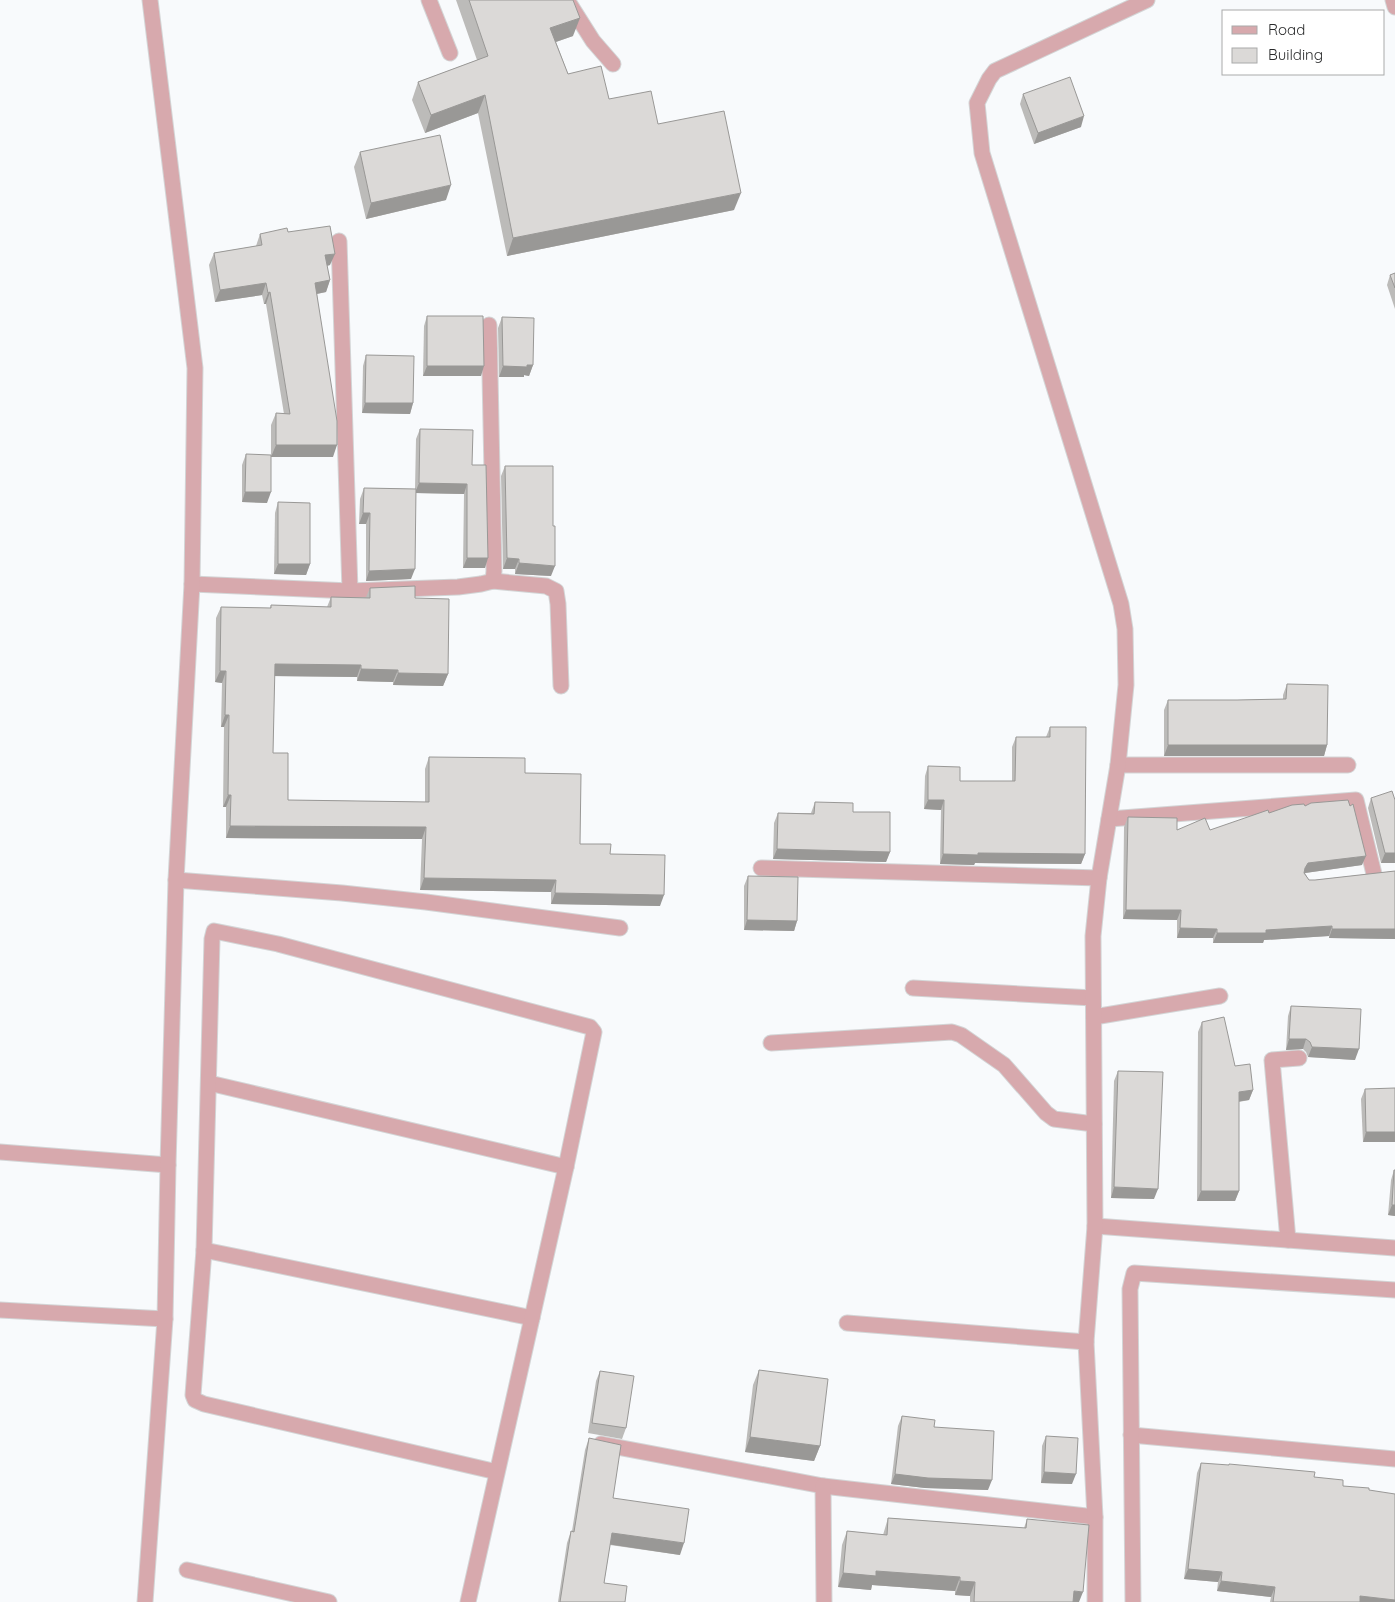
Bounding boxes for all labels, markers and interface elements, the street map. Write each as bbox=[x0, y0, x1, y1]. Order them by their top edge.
legend bbox=[1222, 10, 1385, 75]
text: Road bbox=[1268, 20, 1305, 39]
text: Building bbox=[1268, 45, 1323, 64]

